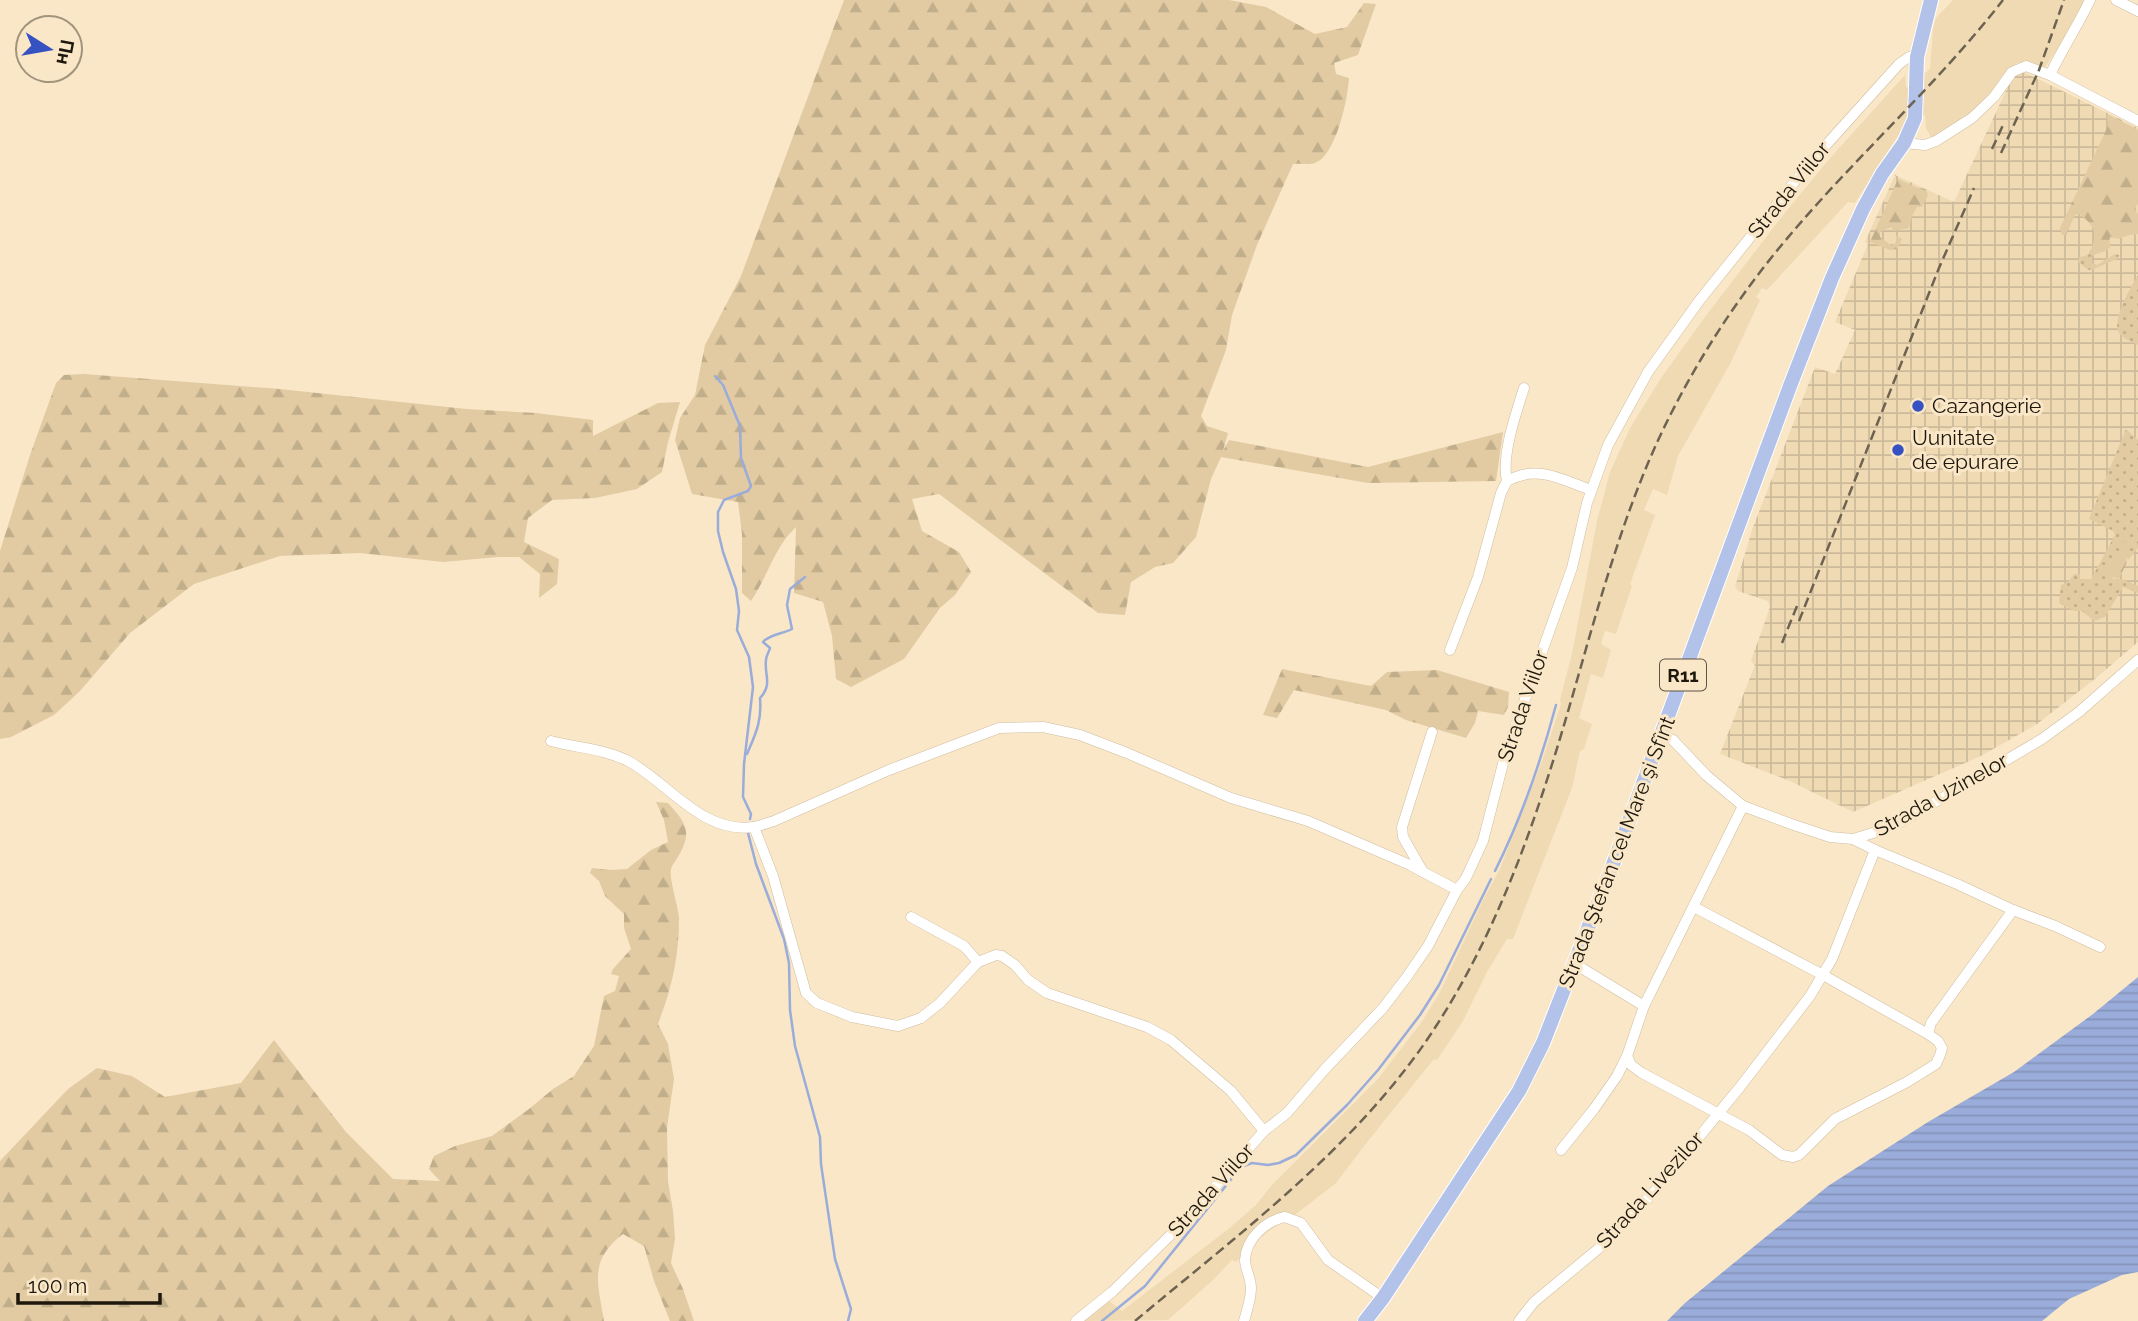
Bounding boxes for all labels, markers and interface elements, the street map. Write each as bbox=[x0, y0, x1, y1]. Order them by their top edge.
north arrow bbox=[14, 14, 84, 84]
text: Пн bbox=[52, 38, 79, 67]
street label: Strada Viilor bbox=[1742, 136, 1835, 243]
place label: Cazangerie bbox=[1932, 393, 2041, 418]
marker: Cazangerie bbox=[1910, 398, 1926, 414]
place label: Uunitate de epurare bbox=[1912, 425, 2019, 474]
marker: Uunitate de epurare bbox=[1890, 442, 1906, 458]
street label: Strada Viilor bbox=[1492, 646, 1554, 765]
road number: R11 bbox=[1660, 660, 1706, 690]
street label: Strada Ştefan cel Mare şi Sfînt bbox=[1553, 713, 1680, 991]
street label: Strada Uzinelor bbox=[1870, 747, 2013, 842]
street label: Strada Livezilor bbox=[1591, 1126, 1709, 1253]
street label: Strada Viilor bbox=[1162, 1138, 1259, 1241]
scale bar bbox=[18, 1262, 159, 1306]
text: 100 m bbox=[28, 1273, 87, 1298]

